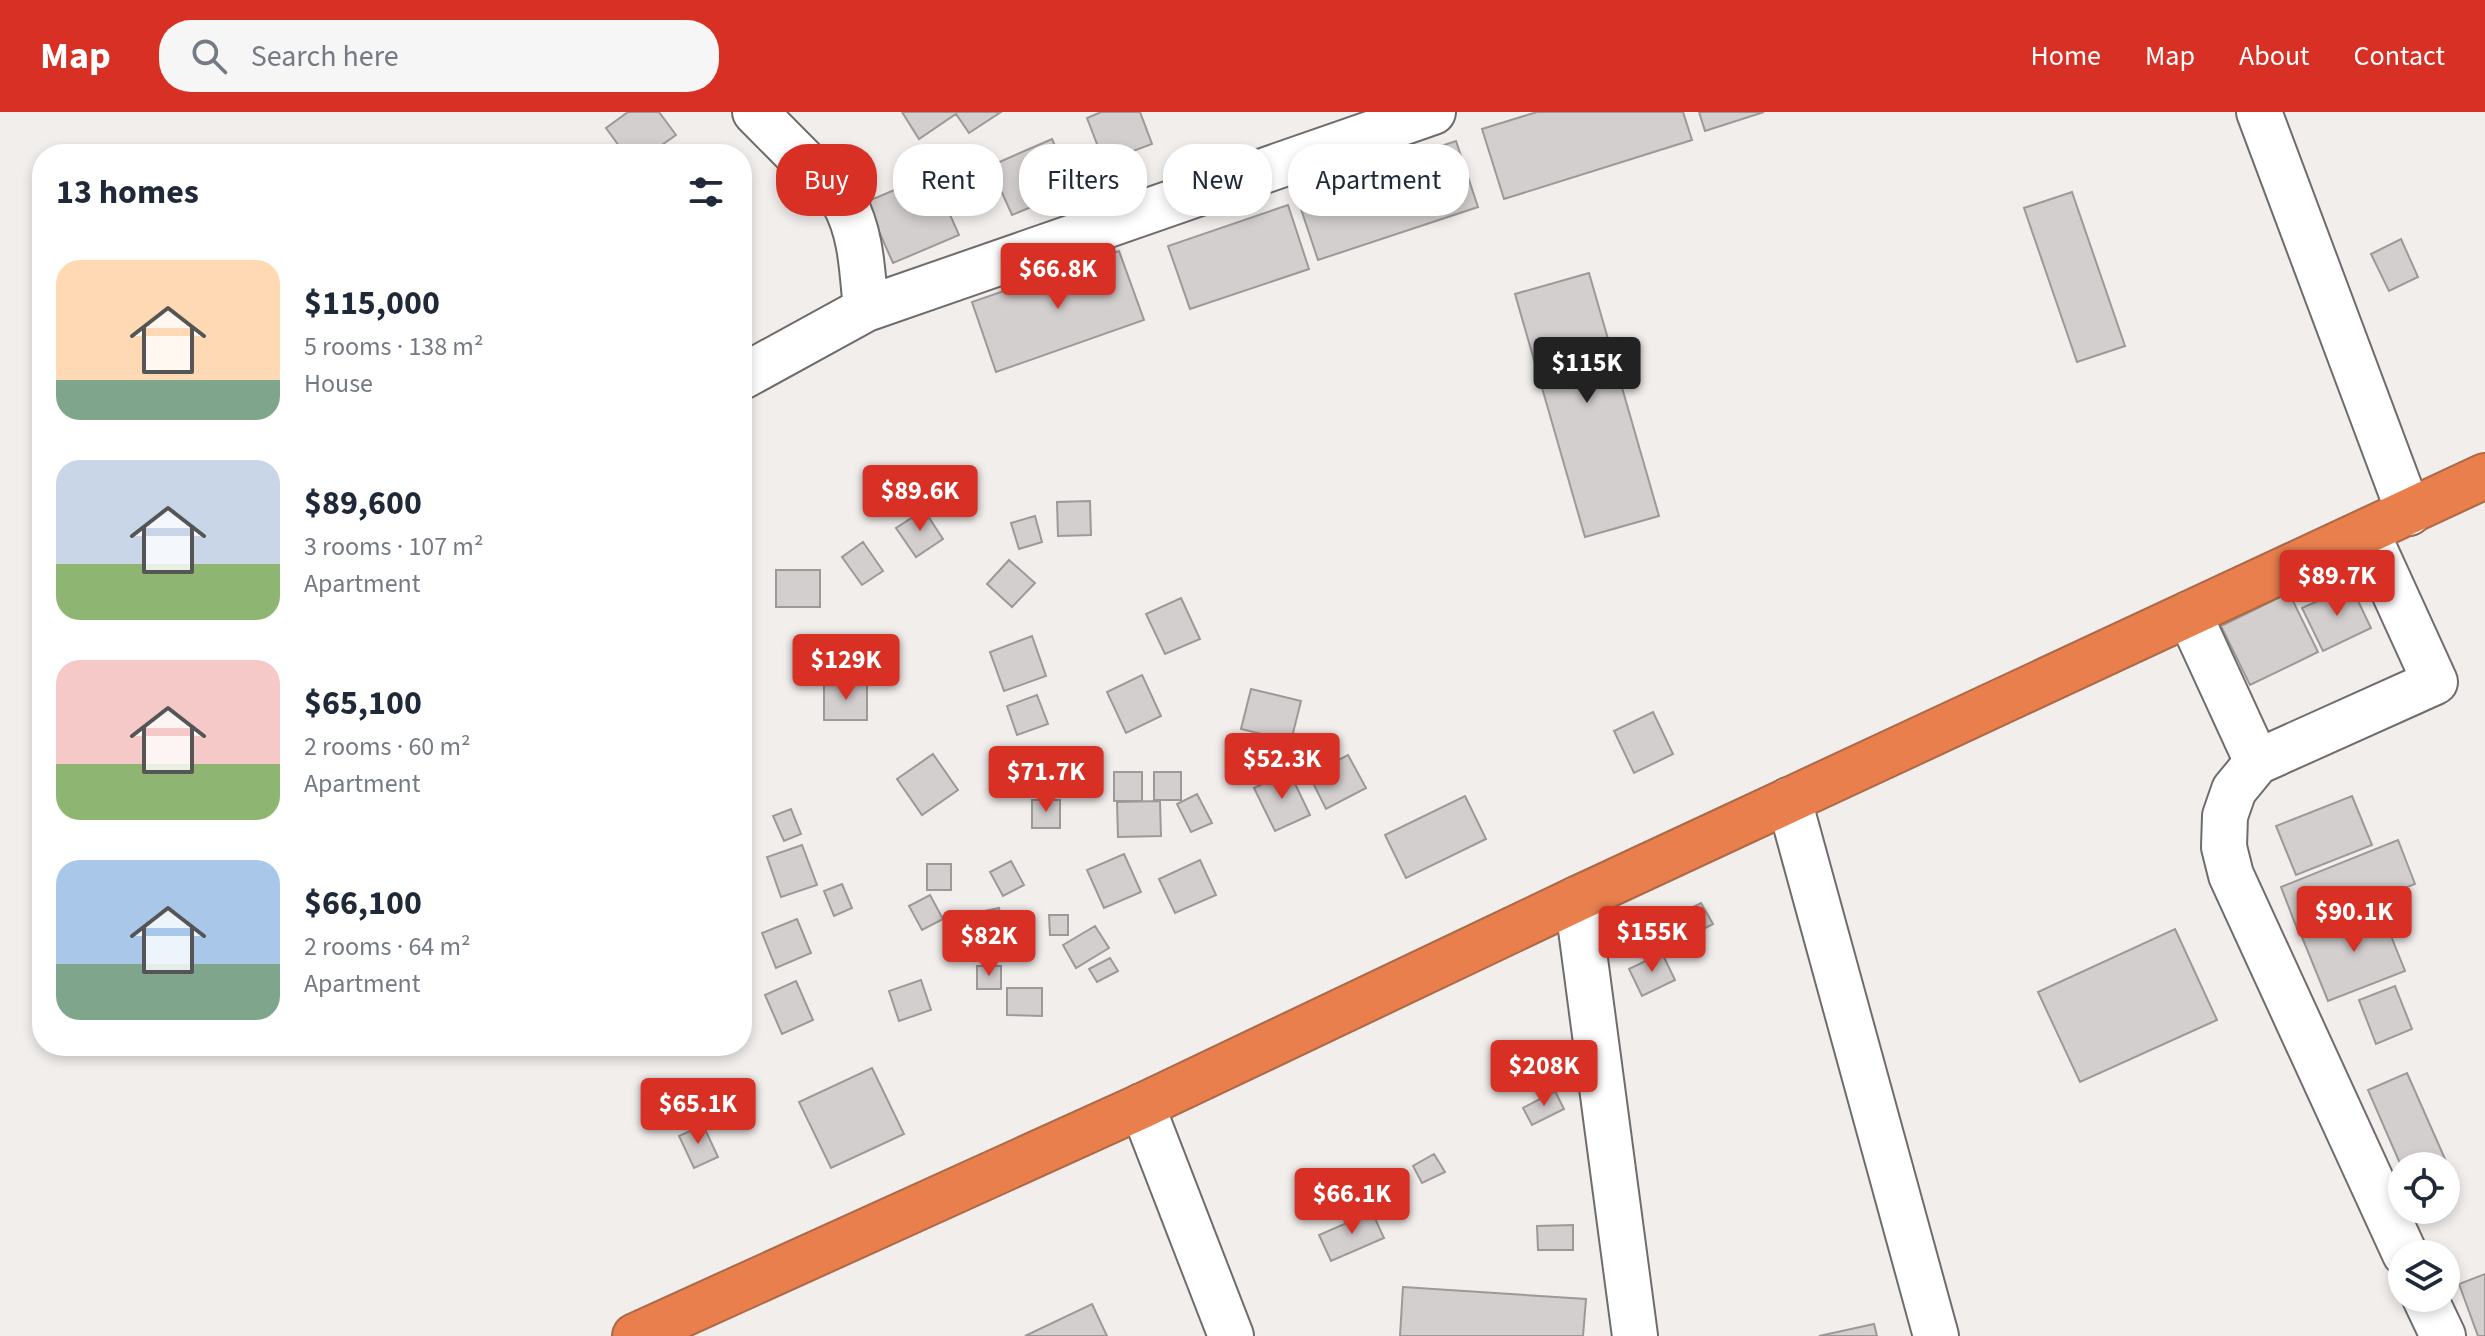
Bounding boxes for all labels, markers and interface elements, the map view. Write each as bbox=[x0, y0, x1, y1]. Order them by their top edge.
search box bbox=[159, 20, 719, 92]
text: Map bbox=[40, 29, 111, 83]
icon: search bbox=[187, 34, 231, 78]
text: Search here bbox=[251, 35, 399, 78]
text: Home bbox=[2030, 36, 2101, 76]
text: Map bbox=[2145, 36, 2195, 76]
text: About bbox=[2239, 36, 2310, 76]
text: Contact bbox=[2354, 36, 2445, 76]
chip: Buy bbox=[776, 144, 877, 216]
chip: Rent bbox=[893, 144, 1003, 216]
chip: Filters bbox=[1019, 144, 1147, 216]
chip: New bbox=[1163, 144, 1272, 216]
chip: Apartment bbox=[1288, 144, 1469, 216]
text: 13 homes bbox=[56, 168, 199, 217]
icon: filters bbox=[684, 170, 728, 214]
pin: $66.8K bbox=[993, 243, 1123, 311]
text: $66.8K bbox=[1019, 250, 1097, 287]
text: $115,000 bbox=[304, 279, 440, 328]
icon: home bbox=[120, 292, 216, 388]
text: 5 rooms · 138 m² bbox=[304, 328, 483, 365]
pin: $115K bbox=[1531, 337, 1643, 405]
text: $115K bbox=[1552, 344, 1622, 381]
text: House bbox=[304, 365, 373, 402]
pin: $89.6K bbox=[855, 465, 985, 533]
text: $89.6K bbox=[881, 472, 959, 509]
text: $89,600 bbox=[304, 479, 422, 528]
icon: home bbox=[120, 492, 216, 588]
text: 3 rooms · 107 m² bbox=[304, 528, 483, 565]
pin: $89.7K bbox=[2272, 550, 2402, 618]
text: $89.7K bbox=[2298, 557, 2376, 594]
text: Apartment bbox=[304, 565, 421, 602]
pin: $129K bbox=[790, 634, 902, 702]
text: $129K bbox=[811, 641, 881, 678]
text: $65,100 bbox=[304, 679, 422, 728]
icon: home bbox=[120, 692, 216, 788]
text: 2 rooms · 60 m² bbox=[304, 728, 471, 765]
pin: $52.3K bbox=[1217, 733, 1347, 801]
text: $52.3K bbox=[1243, 740, 1321, 777]
pin: $71.7K bbox=[981, 746, 1111, 814]
text: $71.7K bbox=[1007, 753, 1085, 790]
text: Apartment bbox=[304, 765, 421, 802]
text: $66,100 bbox=[304, 879, 422, 928]
pin: $90.1K bbox=[2289, 886, 2419, 954]
icon: home bbox=[120, 892, 216, 988]
text: $90.1K bbox=[2315, 893, 2393, 930]
pin: $155K bbox=[1596, 906, 1708, 974]
pin: $82K bbox=[942, 910, 1036, 978]
text: $155K bbox=[1617, 913, 1687, 950]
text: $82K bbox=[960, 917, 1018, 954]
text: 2 rooms · 64 m² bbox=[304, 928, 471, 965]
text: Apartment bbox=[304, 965, 421, 1002]
pin: $208K bbox=[1488, 1040, 1600, 1108]
text: $208K bbox=[1509, 1047, 1579, 1084]
pin: $65.1K bbox=[633, 1078, 763, 1146]
text: $65.1K bbox=[659, 1085, 737, 1122]
map controls bbox=[2388, 1152, 2460, 1312]
button: locate bbox=[2388, 1152, 2460, 1224]
pin: $66.1K bbox=[1287, 1168, 1417, 1236]
text: $66.1K bbox=[1313, 1175, 1391, 1212]
button: layers bbox=[2388, 1240, 2460, 1312]

